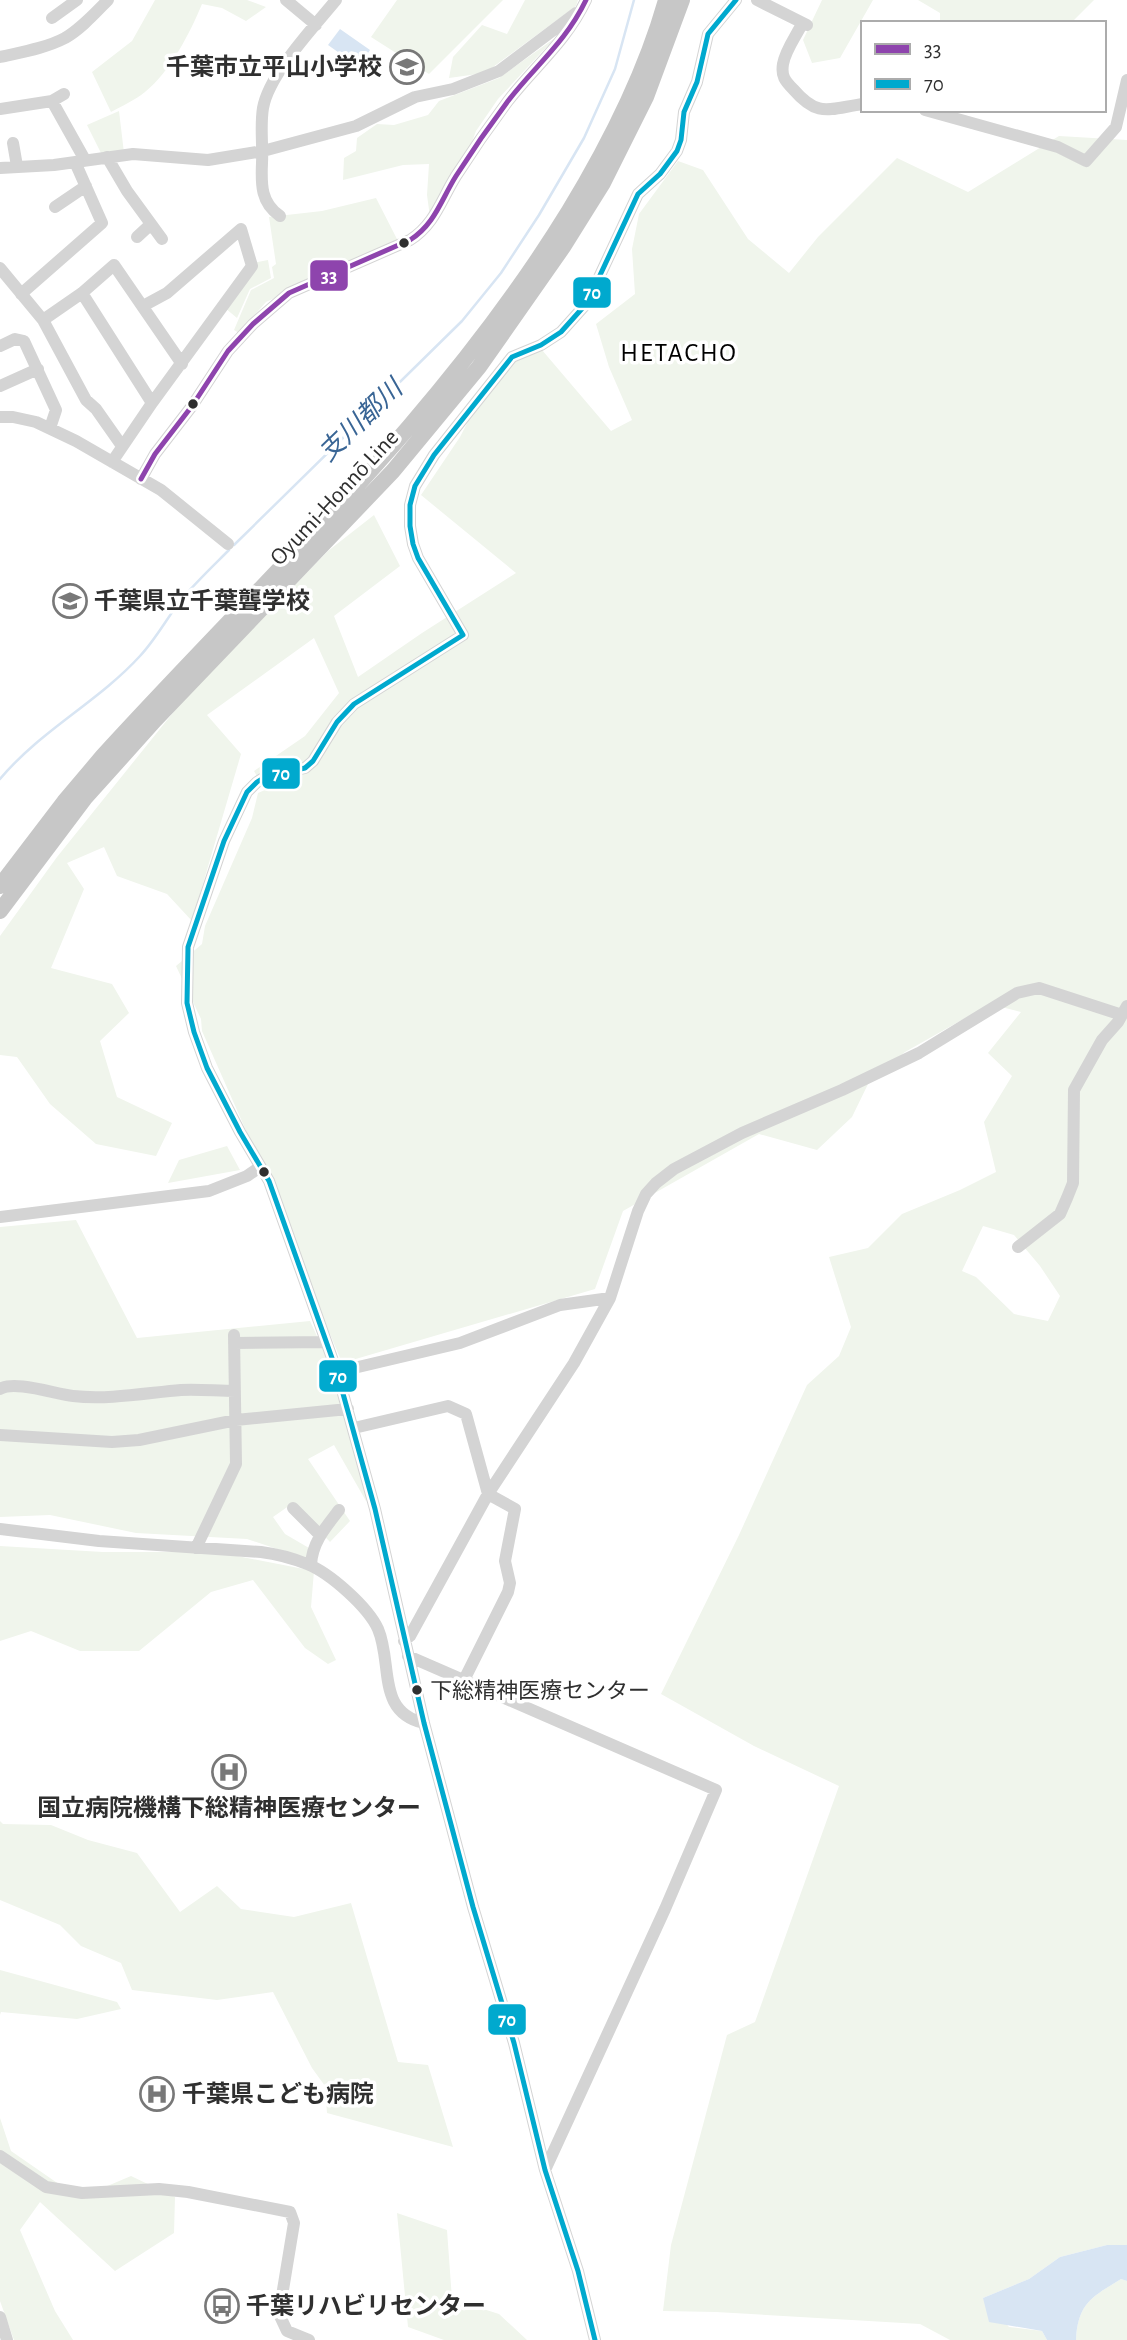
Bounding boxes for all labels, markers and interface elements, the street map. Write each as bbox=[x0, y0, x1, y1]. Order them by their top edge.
legend bbox=[861, 21, 1106, 112]
text: 33 bbox=[924, 39, 941, 60]
school or university icon: 千葉市立平山小学校 bbox=[388, 48, 426, 86]
place label: 千葉市立平山小学校 bbox=[166, 54, 382, 80]
text: 70 bbox=[924, 74, 944, 95]
unlabelled marker bbox=[397, 236, 411, 250]
line badge: 33 bbox=[309, 259, 349, 292]
text: 33 bbox=[321, 267, 337, 286]
line badge: 70 bbox=[572, 276, 612, 309]
text: 70 bbox=[583, 284, 601, 303]
district label: HETACHO bbox=[620, 340, 738, 366]
water label: 支川都川 bbox=[314, 372, 409, 466]
unlabelled marker bbox=[186, 397, 200, 411]
street label: Oyumi-Honnō Line bbox=[266, 425, 404, 570]
school or university icon: 千葉県立千葉聾学校 bbox=[51, 582, 89, 620]
place label: 千葉県立千葉聾学校 bbox=[94, 588, 310, 614]
line badge: 70 bbox=[261, 757, 301, 790]
text: 70 bbox=[272, 765, 290, 784]
unlabelled marker bbox=[257, 1165, 271, 1179]
line badge: 70 bbox=[318, 1359, 358, 1393]
text: 70 bbox=[329, 1368, 347, 1387]
place label: 下総精神医療センター bbox=[430, 1679, 650, 1702]
marker: 下総精神医療センター bbox=[410, 1683, 424, 1697]
hospital icon: 国立病院機構下総精神医療センター bbox=[210, 1753, 248, 1791]
place label: 国立病院機構下総精神医療センター bbox=[37, 1795, 421, 1821]
line badge: 70 bbox=[487, 2003, 527, 2036]
text: 70 bbox=[498, 2011, 516, 2030]
hospital icon: 千葉県こども病院 bbox=[138, 2075, 176, 2113]
place label: 千葉県こども病院 bbox=[182, 2081, 374, 2107]
bus stop icon: 千葉リハビリセンター bbox=[203, 2287, 241, 2325]
place label: 千葉リハビリセンター bbox=[246, 2293, 486, 2319]

